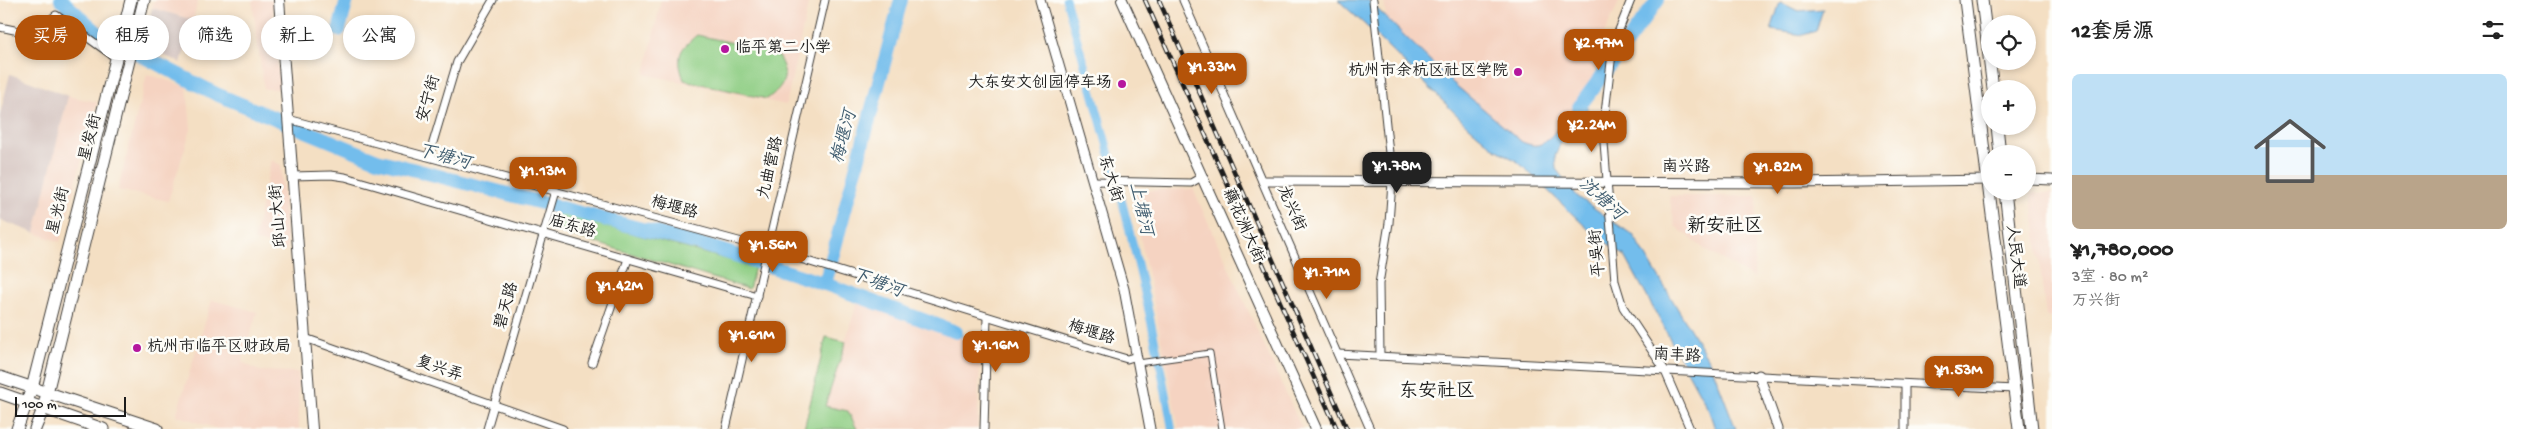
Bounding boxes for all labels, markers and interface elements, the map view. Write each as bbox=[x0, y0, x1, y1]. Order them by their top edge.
chip: 买房 bbox=[15, 15, 87, 60]
chip: 租房 bbox=[97, 15, 169, 60]
chip: 筛选 bbox=[179, 15, 251, 60]
chip: 新上 bbox=[261, 15, 333, 60]
chip: 公寓 bbox=[343, 15, 415, 60]
map controls bbox=[1981, 15, 2036, 200]
button: locate bbox=[1981, 15, 2036, 70]
icon: filters bbox=[2479, 16, 2507, 44]
text: 12套房源 bbox=[2072, 21, 2154, 46]
pin: ¥2.97M bbox=[1558, 28, 1640, 71]
text: ¥2.97M bbox=[1575, 35, 1623, 54]
place label: 临平第二小学 bbox=[735, 39, 831, 59]
marker: 临平第二小学 bbox=[719, 43, 731, 55]
pin: ¥1.33M bbox=[1171, 52, 1253, 95]
text: ¥1.33M bbox=[1189, 59, 1235, 78]
place label: 杭州市余杭区社区学院 bbox=[1348, 61, 1508, 82]
marker: 杭州市余杭区社区学院 bbox=[1512, 66, 1524, 78]
street label: 安宁街 bbox=[413, 73, 446, 125]
place label: 大东安文创园停车场 bbox=[968, 73, 1112, 94]
marker: 大东安文创园停车场 bbox=[1116, 78, 1128, 90]
button: + bbox=[1981, 80, 2036, 135]
water label: 梅堰河 bbox=[827, 105, 863, 166]
icon: home bbox=[2245, 106, 2335, 196]
pin: ¥2.24M bbox=[1551, 110, 1633, 153]
street label: 星发街 bbox=[76, 112, 107, 164]
text: ¥2.24M bbox=[1569, 117, 1615, 136]
street label: 九曲营路 bbox=[754, 134, 788, 201]
water label: 下塘河 bbox=[415, 140, 476, 176]
button: − bbox=[1981, 145, 2036, 200]
pin: ¥1.78M bbox=[1356, 152, 1438, 194]
pin: ¥1.82M bbox=[1737, 152, 1819, 195]
street label: 东大街 bbox=[1093, 153, 1126, 205]
pin: ¥1.13M bbox=[502, 156, 584, 199]
street label: 南兴路 bbox=[1662, 157, 1710, 178]
text: ¥1.78M bbox=[1373, 158, 1421, 177]
text: ¥1.82M bbox=[1755, 159, 1801, 178]
text: ¥1.13M bbox=[521, 163, 565, 182]
water label: 沈塘河 bbox=[1574, 173, 1631, 228]
water label: 上塘河 bbox=[1124, 180, 1158, 241]
street label: 邱山大街 bbox=[267, 183, 292, 249]
street label: 龙兴街 bbox=[1272, 183, 1309, 235]
street label: 星光街 bbox=[44, 185, 75, 237]
street label: 藕花洲大街 bbox=[1217, 185, 1268, 266]
street label: 梅堰路 bbox=[648, 192, 700, 224]
street label: 庙东路 bbox=[546, 210, 598, 244]
district label: 新安社区 bbox=[1687, 215, 1763, 239]
street label: 人民大道 bbox=[2001, 224, 2028, 290]
street label: 平吴街 bbox=[1586, 228, 1611, 278]
pin: ¥1.56M bbox=[732, 230, 814, 273]
text: ¥1.56M bbox=[750, 237, 796, 256]
text: ¥1,780,000 bbox=[2072, 239, 2174, 264]
pin: ¥1.71M bbox=[1286, 258, 1368, 300]
water label: 下塘河 bbox=[848, 264, 909, 304]
text: ¥1.71M bbox=[1305, 264, 1349, 283]
text: 3室 · 80 m² bbox=[2072, 269, 2148, 288]
pin: ¥1.42M bbox=[579, 272, 661, 314]
text: ¥1.42M bbox=[597, 278, 643, 297]
street label: 碧天路 bbox=[490, 280, 524, 332]
text: 万兴街 bbox=[2072, 293, 2120, 312]
street label: 梅堰路 bbox=[1065, 316, 1117, 350]
pin: ¥1.61M bbox=[711, 320, 793, 363]
text: ¥1.61M bbox=[730, 327, 774, 346]
pin: ¥1.16M bbox=[955, 330, 1037, 373]
place label: 杭州市临平区财政局 bbox=[147, 337, 291, 358]
text: ¥1.16M bbox=[974, 337, 1018, 356]
marker: 杭州市临平区财政局 bbox=[131, 342, 143, 354]
street label: 南丰路 bbox=[1653, 344, 1702, 368]
street label: 复兴弄 bbox=[413, 352, 465, 387]
pin: ¥1.53M bbox=[1918, 356, 2000, 398]
text: ¥1.53M bbox=[1936, 362, 1982, 381]
district label: 东安社区 bbox=[1399, 380, 1475, 404]
scale bar bbox=[15, 394, 126, 417]
text: 100 m bbox=[22, 397, 57, 414]

